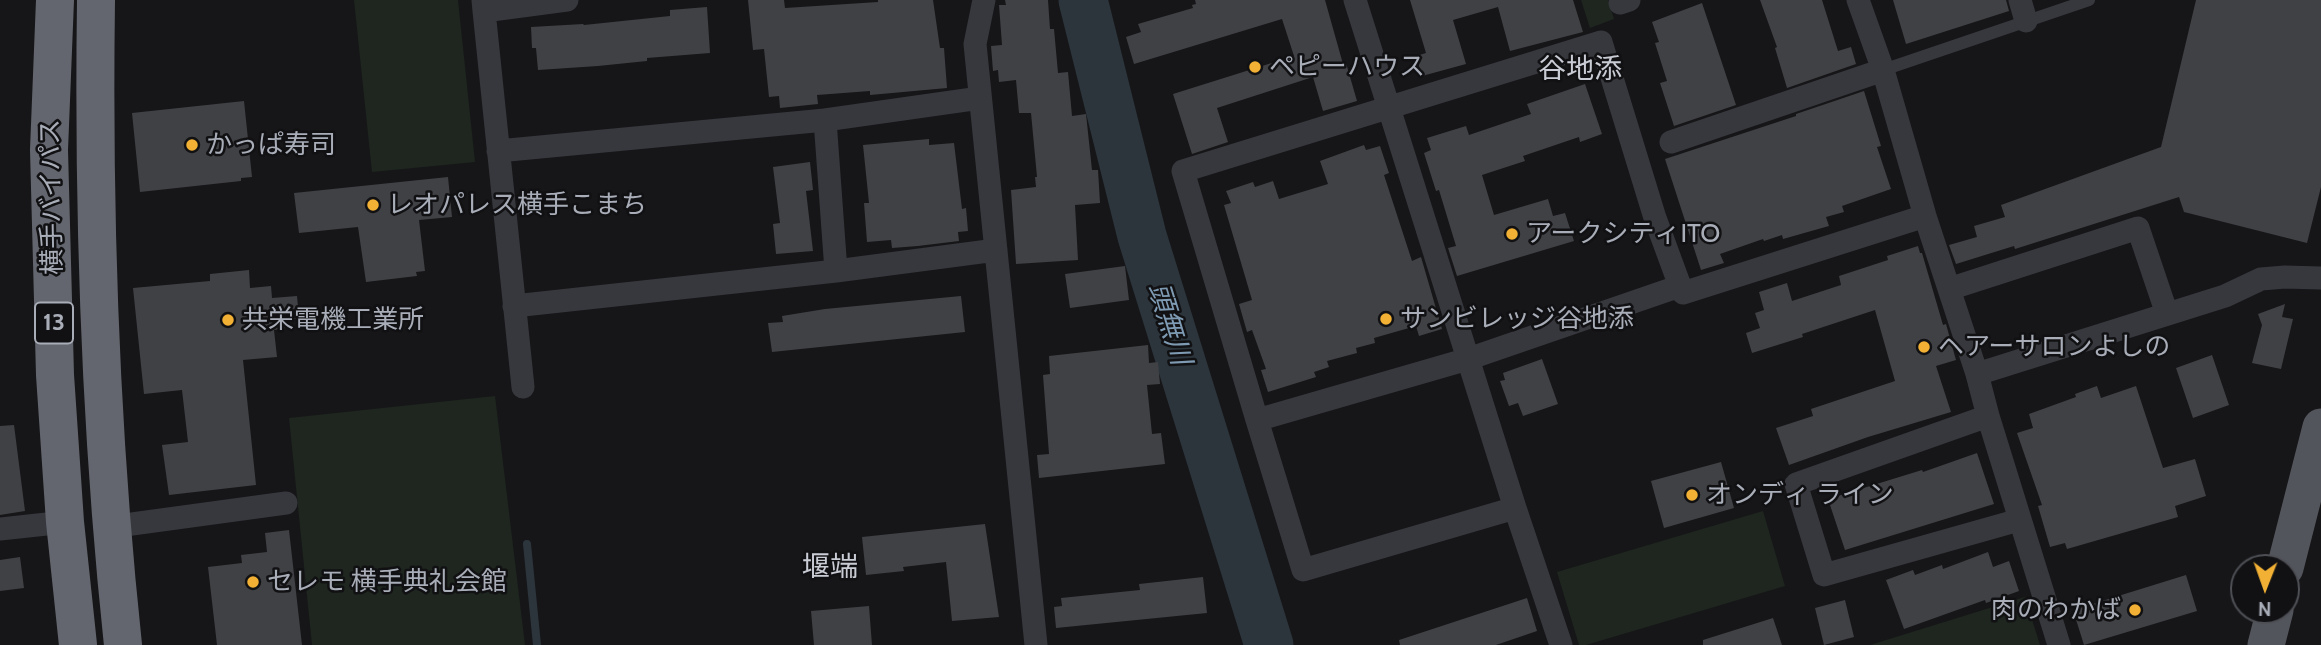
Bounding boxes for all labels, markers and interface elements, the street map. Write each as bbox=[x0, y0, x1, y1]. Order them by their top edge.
place label: ペピーハウス bbox=[1269, 51, 1425, 83]
district label: 谷地添 bbox=[1538, 53, 1622, 87]
marker: ペピーハウス bbox=[1247, 59, 1263, 75]
street label: 横手バイパス bbox=[35, 119, 69, 275]
place label: かっぱ寿司 bbox=[206, 129, 336, 161]
marker: かっぱ寿司 bbox=[184, 137, 200, 153]
place label: レオパレス横手こまち bbox=[387, 189, 647, 221]
marker: レオパレス横手こまち bbox=[365, 197, 381, 213]
place label: アークシティITO bbox=[1526, 218, 1720, 250]
marker: アークシティITO bbox=[1504, 226, 1520, 242]
water label: 頭無川 bbox=[1141, 279, 1197, 369]
road number: 13 bbox=[35, 302, 73, 344]
place label: サンビレッジ谷地添 bbox=[1400, 303, 1634, 335]
place label: 共栄電機工業所 bbox=[242, 304, 424, 336]
marker: サンビレッジ谷地添 bbox=[1378, 311, 1394, 327]
marker: 共栄電機工業所 bbox=[220, 312, 236, 328]
place label: ヘアーサロンよしの bbox=[1938, 331, 2170, 363]
marker: ヘアーサロンよしの bbox=[1916, 339, 1932, 355]
place label: オンディ ライン bbox=[1706, 479, 1894, 511]
marker: オンディ ライン bbox=[1684, 487, 1700, 503]
district label: 堰端 bbox=[802, 551, 858, 585]
north arrow bbox=[2230, 554, 2300, 624]
place label: セレモ 横手典礼会館 bbox=[267, 566, 507, 598]
marker: セレモ 横手典礼会館 bbox=[245, 574, 261, 590]
place label: 肉のわかば bbox=[1991, 594, 2121, 626]
text: N bbox=[2258, 597, 2272, 620]
marker: 肉のわかば bbox=[2127, 602, 2143, 618]

